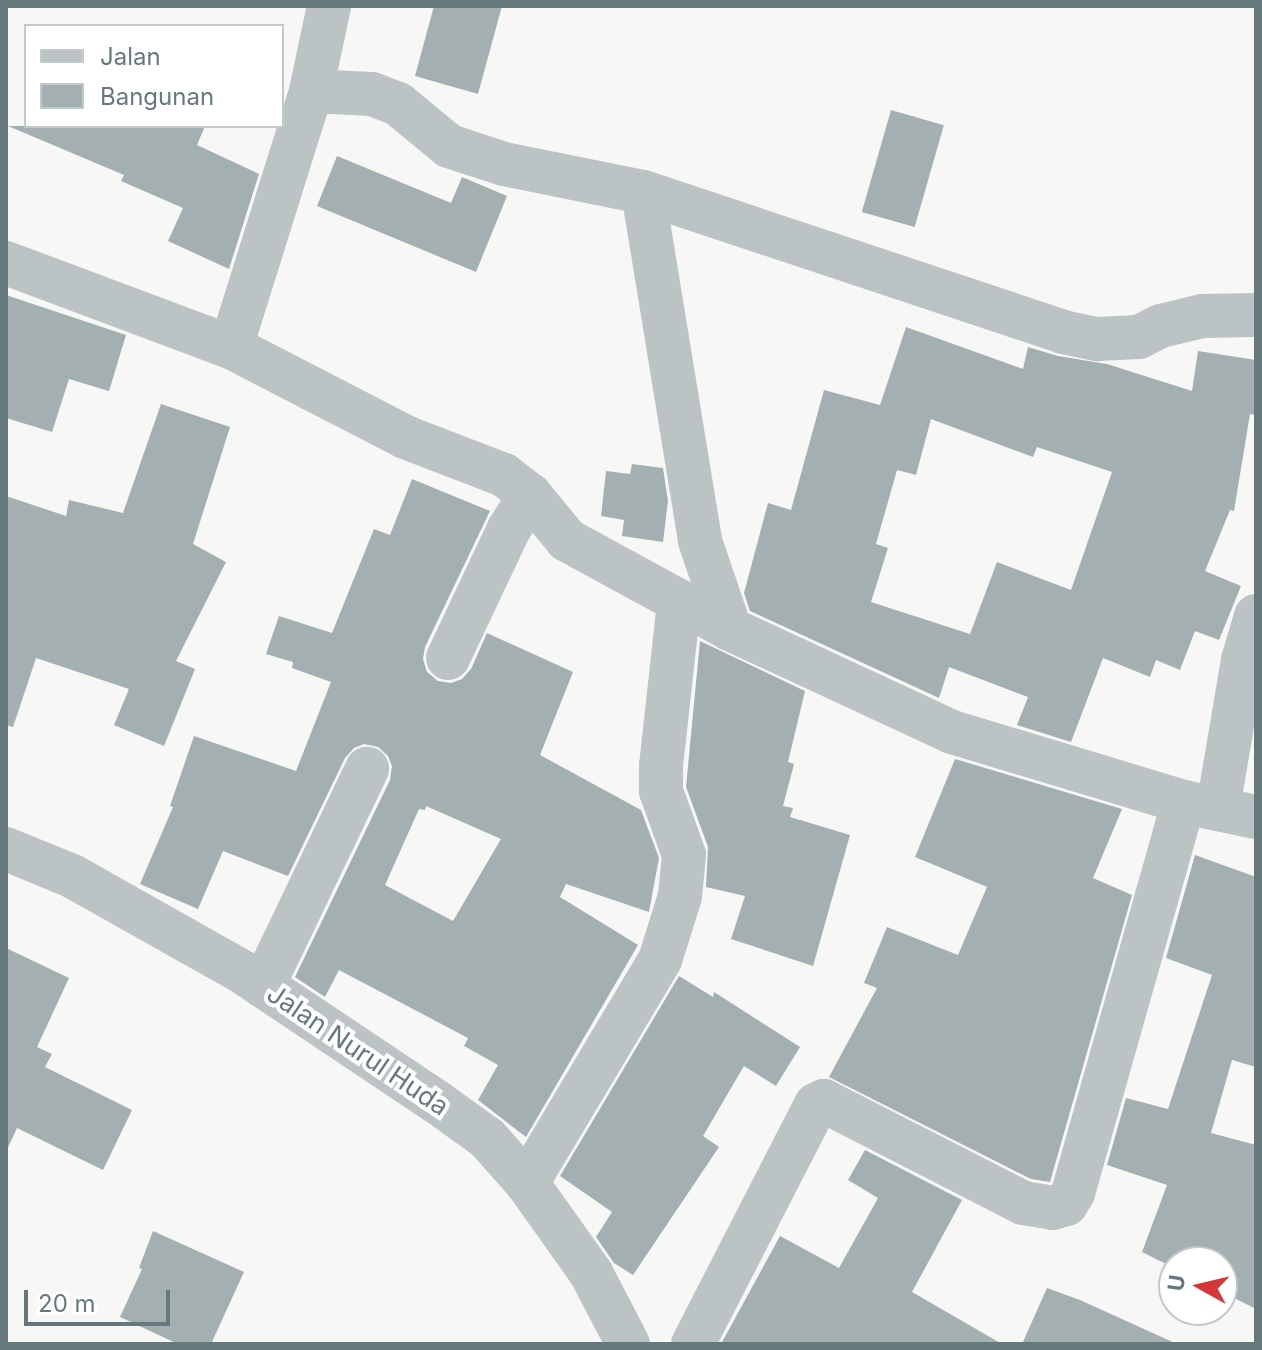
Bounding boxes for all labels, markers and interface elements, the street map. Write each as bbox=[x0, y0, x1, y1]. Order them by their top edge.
legend bbox=[24, 24, 284, 128]
text: Jalan bbox=[100, 42, 161, 71]
text: Bangunan bbox=[100, 82, 214, 111]
street label: Jalan Nurul Huda bbox=[261, 978, 455, 1122]
north arrow bbox=[1158, 1246, 1238, 1326]
text: U bbox=[1162, 1273, 1190, 1293]
scale bar bbox=[28, 1274, 174, 1324]
text: 20 m bbox=[38, 1289, 96, 1318]

